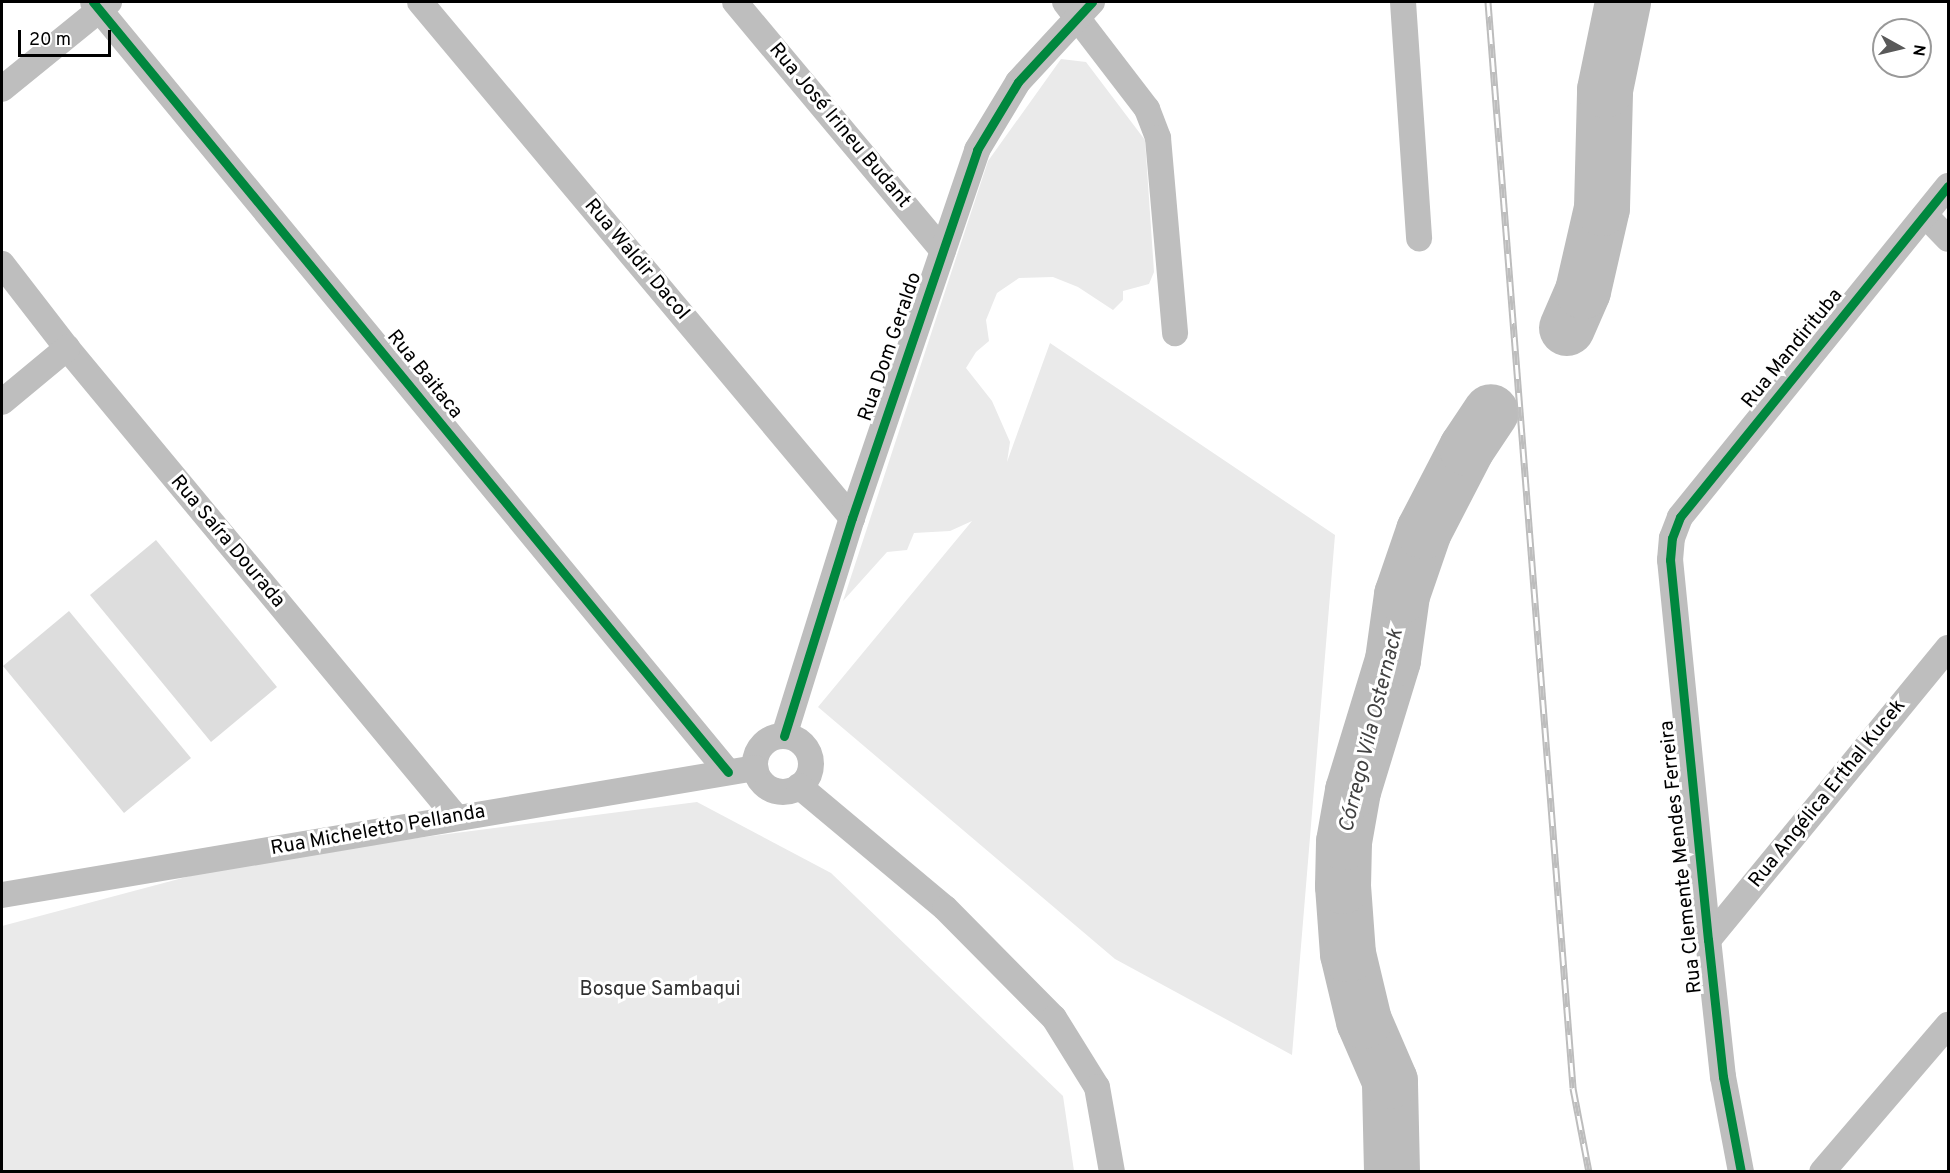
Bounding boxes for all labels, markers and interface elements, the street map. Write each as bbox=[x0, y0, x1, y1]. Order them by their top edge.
scale bar bbox=[21, 18, 114, 56]
north arrow bbox=[1872, 18, 1932, 78]
text: 20 m bbox=[29, 29, 71, 52]
street label: Rua José Irineu Budant bbox=[763, 39, 915, 213]
text: N bbox=[1907, 43, 1929, 57]
street label: Rua Waldir Dacol bbox=[578, 194, 694, 326]
street label: Rua Dom Geraldo bbox=[854, 269, 928, 425]
street label: Rua Mandirituba bbox=[1737, 284, 1849, 414]
street label: Rua Baitaca bbox=[381, 326, 467, 424]
street label: Rua Saíra Dourada bbox=[165, 471, 289, 613]
water label: Córrego Vila Osternack bbox=[1334, 626, 1410, 836]
street label: Rua Angélica Erthal Kucek bbox=[1744, 694, 1912, 894]
street label: Rua Clemente Mendes Ferreira bbox=[1656, 719, 1708, 995]
street label: Rua Micheletto Pellanda bbox=[269, 800, 487, 862]
park label: Bosque Sambaqui bbox=[580, 978, 740, 1002]

